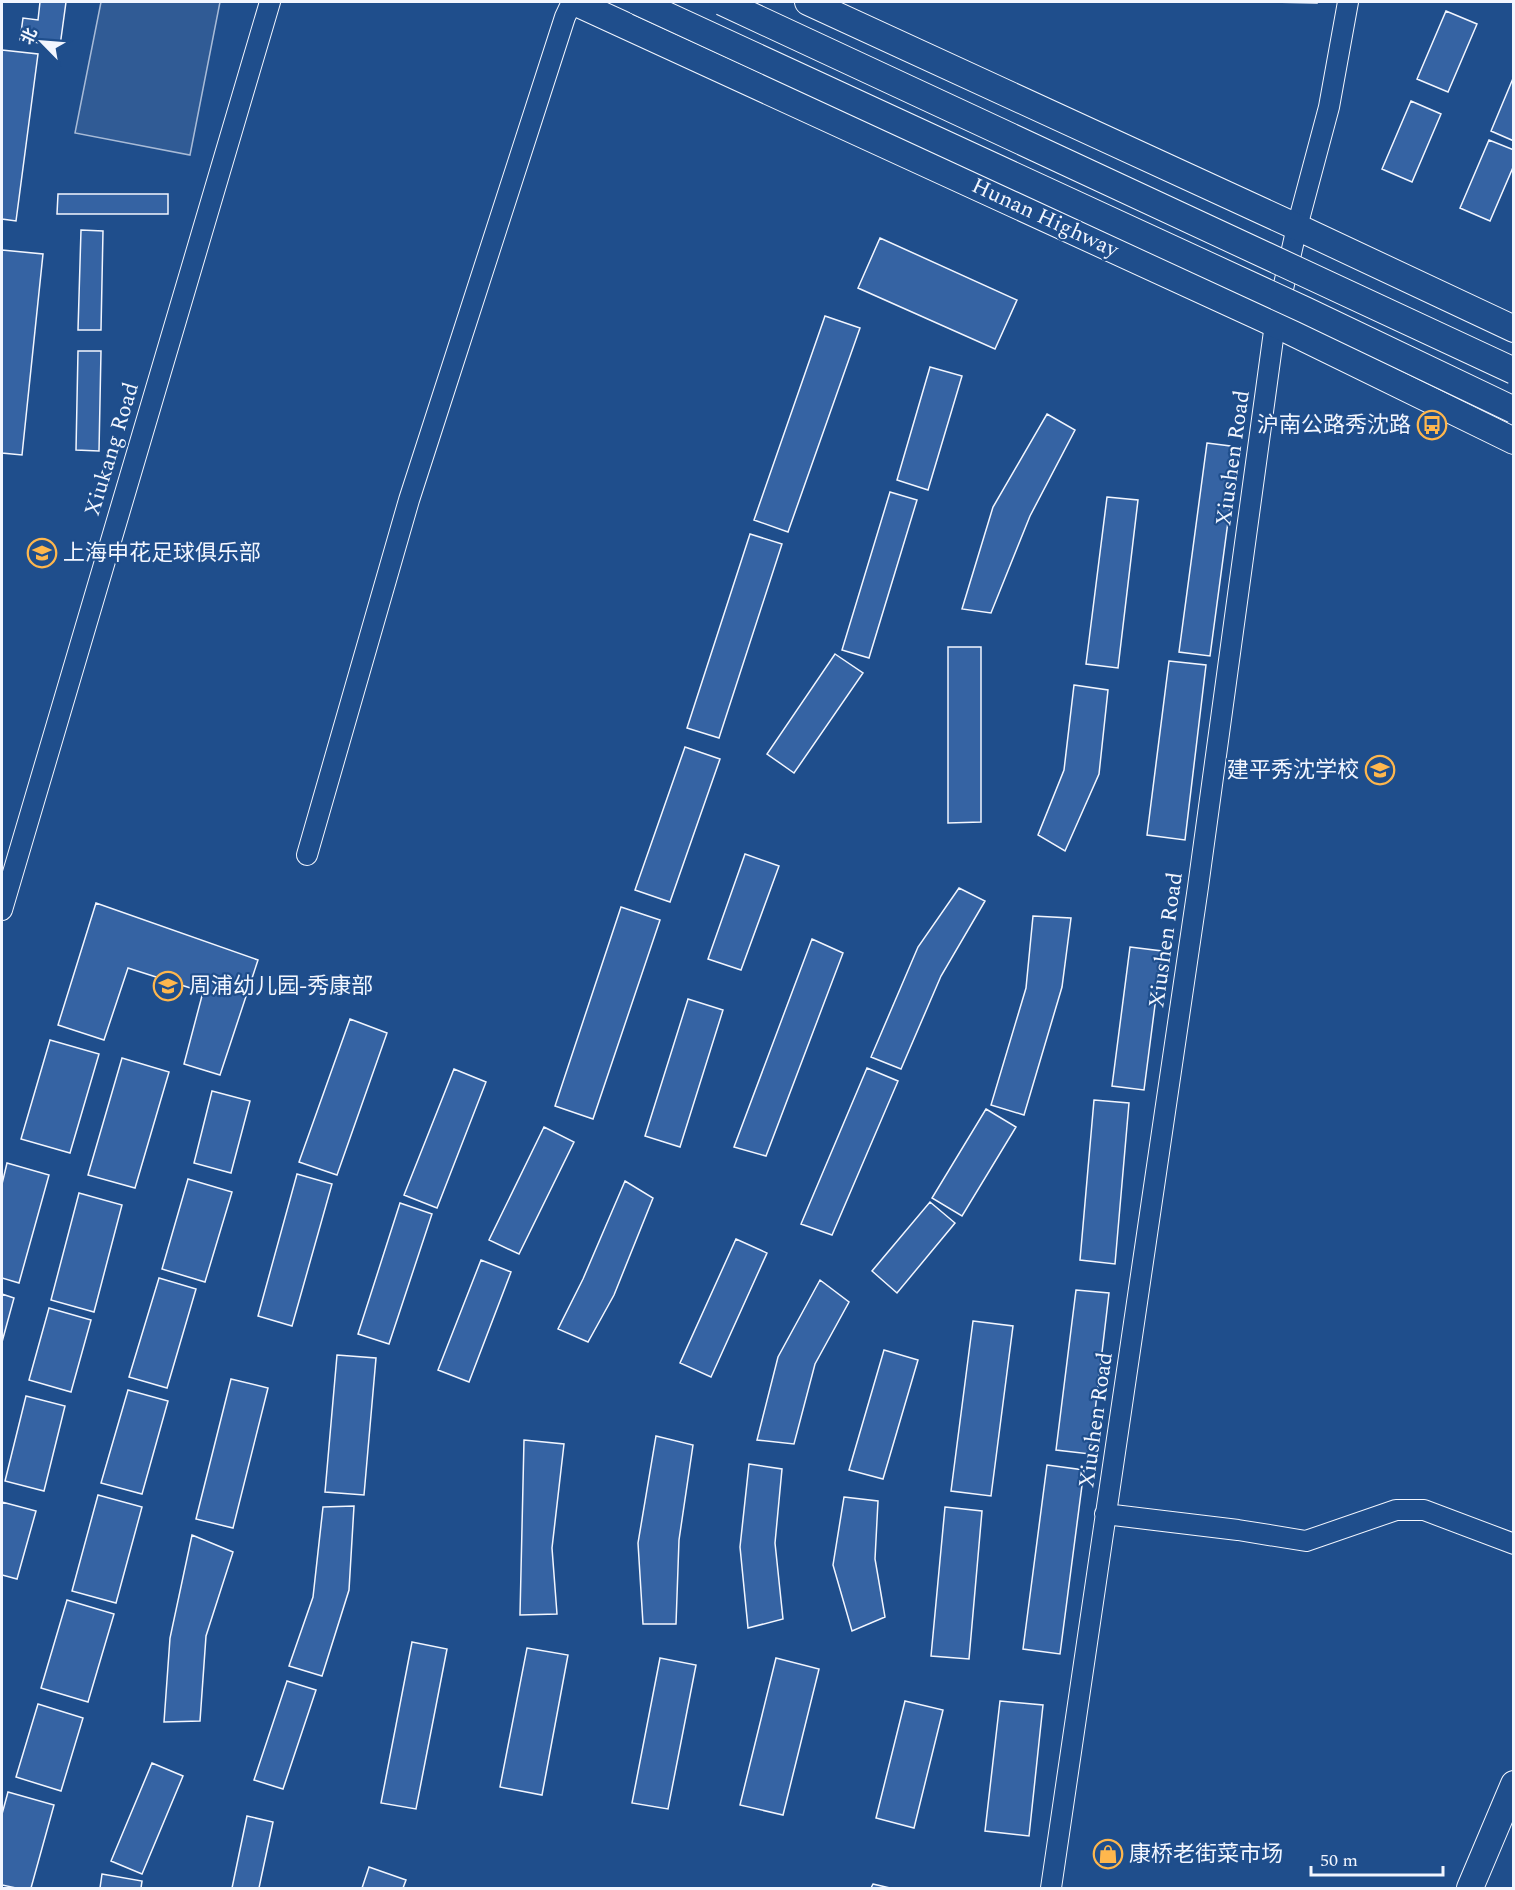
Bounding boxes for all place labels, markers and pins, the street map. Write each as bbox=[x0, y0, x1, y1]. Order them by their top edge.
place label: 沪南公路秀沈路 bbox=[1257, 409, 1411, 442]
bus stop icon: 沪南公路秀沈路 bbox=[1416, 409, 1448, 441]
school or university icon: 上海申花足球俱乐部 bbox=[26, 537, 58, 569]
place label: 上海申花足球俱乐部 bbox=[63, 537, 261, 570]
place label: 建平秀沈学校 bbox=[1227, 754, 1359, 787]
school or university icon: 建平秀沈学校 bbox=[1364, 754, 1396, 786]
school or university icon: 周浦幼儿园-秀康部 bbox=[152, 970, 184, 1002]
place label: 周浦幼儿园-秀康部 bbox=[189, 970, 373, 1003]
shop icon: 康桥老街菜市场 bbox=[1092, 1838, 1124, 1870]
place label: 康桥老街菜市场 bbox=[1129, 1838, 1283, 1871]

